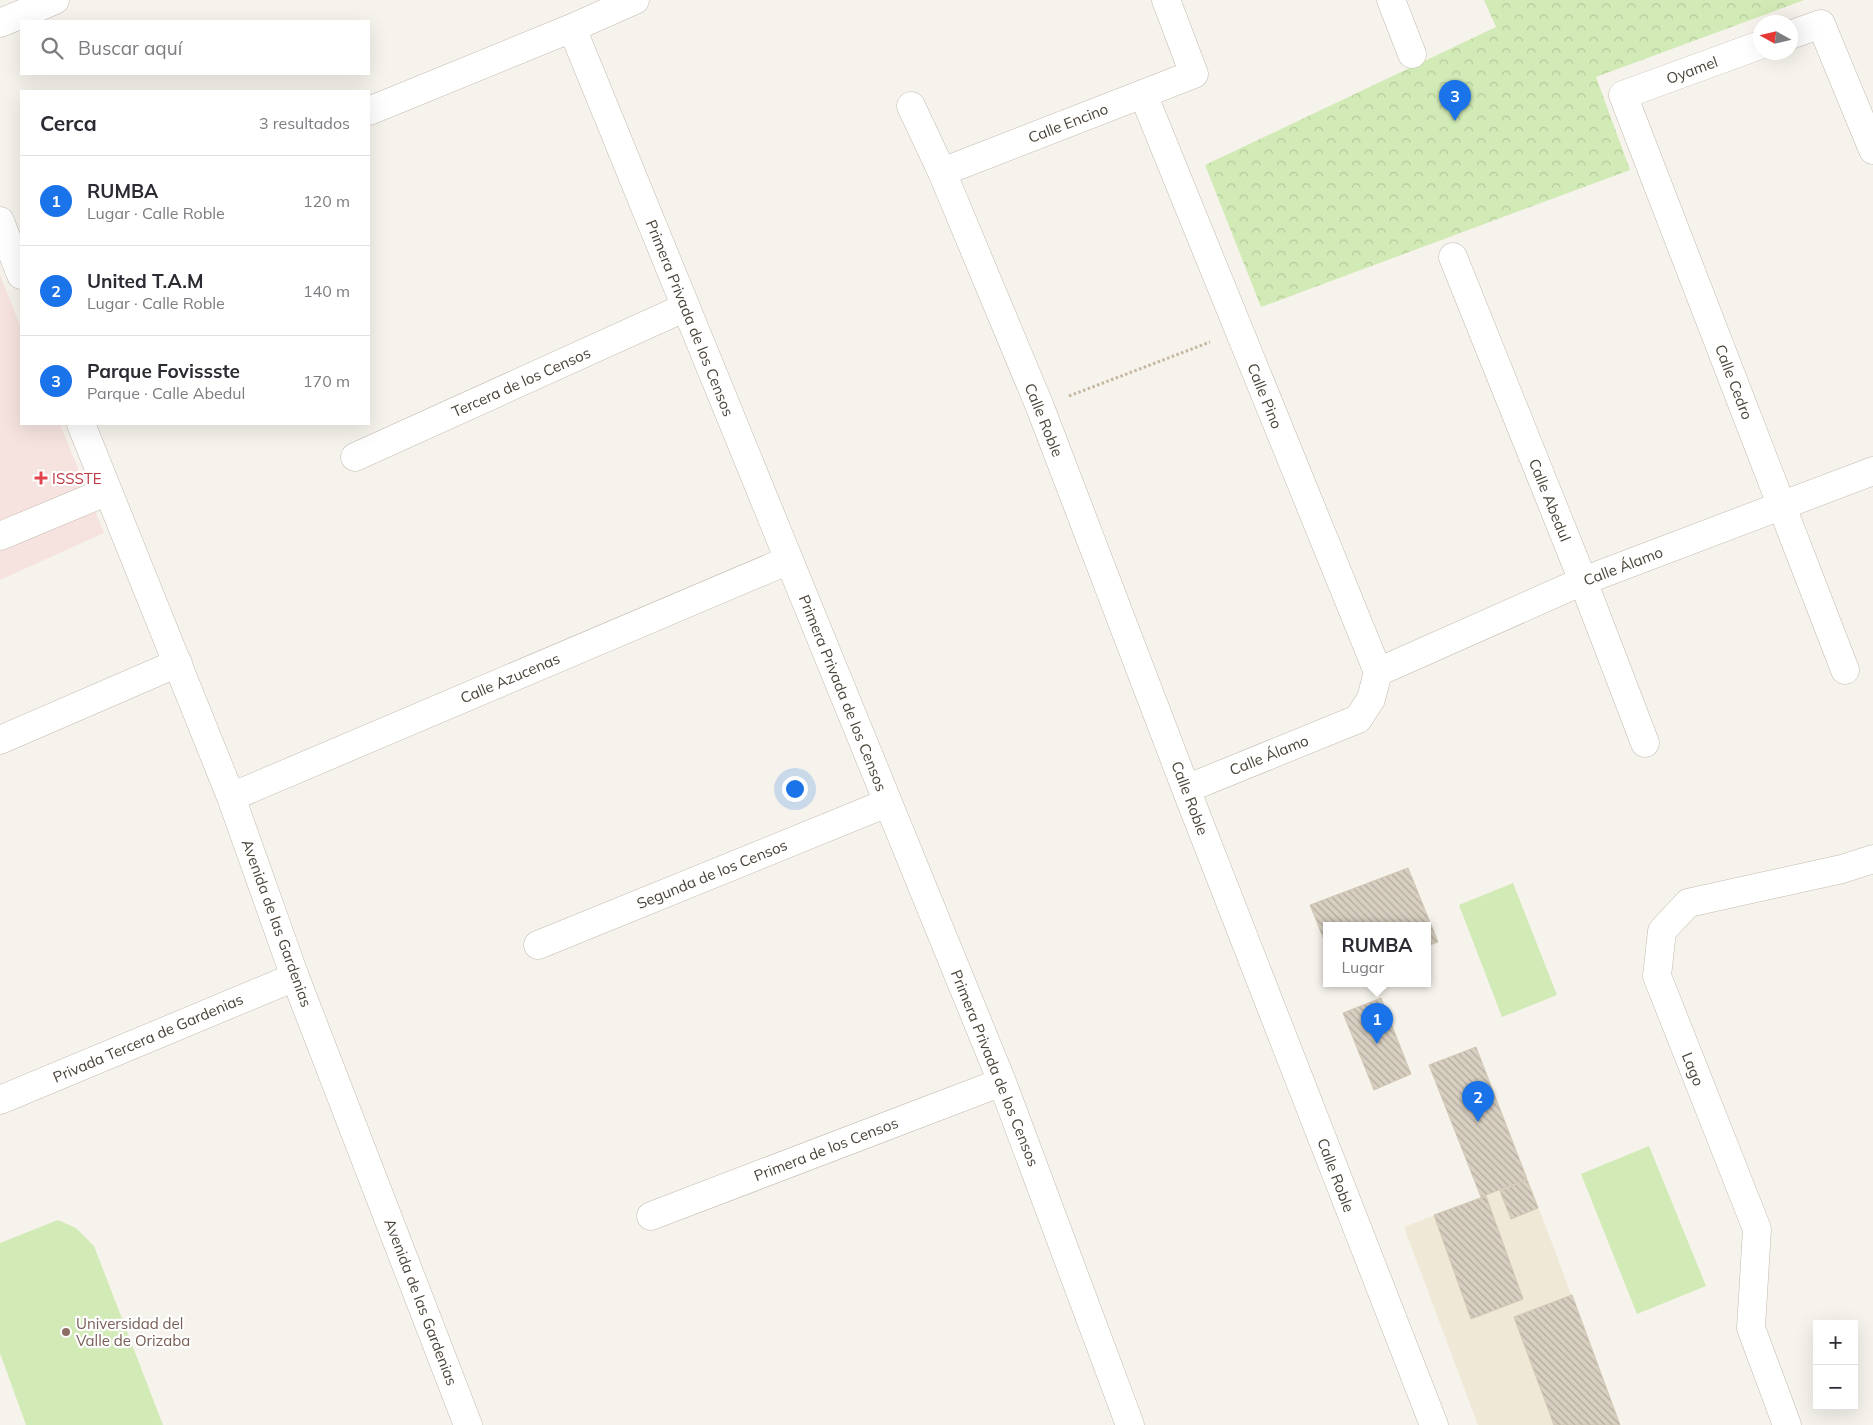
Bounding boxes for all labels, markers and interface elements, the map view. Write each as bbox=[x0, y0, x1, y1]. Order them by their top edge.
north arrow bbox=[1753, 15, 1798, 60]
search box bbox=[20, 20, 370, 75]
icon: search bbox=[38, 34, 66, 62]
text: Buscar aquí bbox=[78, 36, 182, 60]
street label: Oyamel bbox=[1664, 52, 1720, 88]
pin: 3 bbox=[1439, 80, 1471, 121]
street label: Calle Encino bbox=[1025, 99, 1111, 147]
text: Cerca bbox=[40, 110, 97, 136]
text: 3 resultados bbox=[259, 113, 350, 133]
text: RUMBA bbox=[87, 179, 158, 203]
text: 1 bbox=[51, 191, 61, 211]
text: 120 m bbox=[303, 191, 350, 211]
text: Lugar · Calle Roble bbox=[87, 203, 225, 223]
street label: Primera Privada de los Censos bbox=[642, 217, 738, 419]
text: United T.A.M bbox=[87, 269, 203, 293]
text: 2 bbox=[51, 281, 61, 301]
text: 140 m bbox=[303, 281, 350, 301]
text: Lugar · Calle Roble bbox=[87, 293, 225, 313]
street label: Calle Cedro bbox=[1711, 342, 1757, 422]
street label: Tercera de los Censos bbox=[449, 343, 593, 421]
text: Parque Fovissste bbox=[87, 359, 240, 383]
street label: Calle Pino bbox=[1243, 360, 1287, 432]
text: 3 bbox=[51, 371, 61, 391]
text: 170 m bbox=[303, 371, 350, 391]
street label: Calle Roble bbox=[1021, 380, 1067, 460]
text: Parque · Calle Abedul bbox=[87, 383, 245, 403]
street label: Calle Abedul bbox=[1525, 456, 1575, 544]
place label: ISSSTE bbox=[52, 469, 102, 488]
marker: ISSSTE bbox=[34, 471, 48, 485]
street label: Calle Álamo bbox=[1581, 542, 1665, 590]
street label: Primera Privada de los Censos bbox=[795, 592, 891, 794]
street label: Calle Azucenas bbox=[457, 648, 563, 708]
street label: Calle Álamo bbox=[1227, 731, 1311, 779]
street label: Calle Roble bbox=[1167, 758, 1213, 838]
your location bbox=[782, 776, 808, 802]
street label: Segunda de los Censos bbox=[634, 835, 790, 913]
street label: Avenida de las Gardenias bbox=[238, 836, 316, 1010]
popup bbox=[1323, 922, 1431, 987]
text: RUMBA bbox=[1341, 933, 1413, 957]
text: Lugar bbox=[1341, 957, 1384, 977]
street label: Primera Privada de los Censos bbox=[947, 967, 1043, 1169]
street label: Privada Tercera de Gardenias bbox=[50, 989, 246, 1087]
pin: 1 bbox=[1361, 1003, 1393, 1044]
street label: Lago bbox=[1678, 1049, 1708, 1089]
pin: 2 bbox=[1462, 1081, 1494, 1122]
street label: Primera de los Censos bbox=[751, 1113, 901, 1185]
street label: Calle Roble bbox=[1313, 1135, 1359, 1215]
street label: Avenida de las Gardenias bbox=[380, 1216, 462, 1388]
place label: Universidad del Valle de Orizaba bbox=[76, 1314, 190, 1350]
map controls bbox=[1813, 1320, 1858, 1410]
button: + bbox=[1813, 1320, 1858, 1365]
marker: Universidad del Valle de Orizaba bbox=[60, 1326, 72, 1338]
button: − bbox=[1813, 1365, 1858, 1410]

